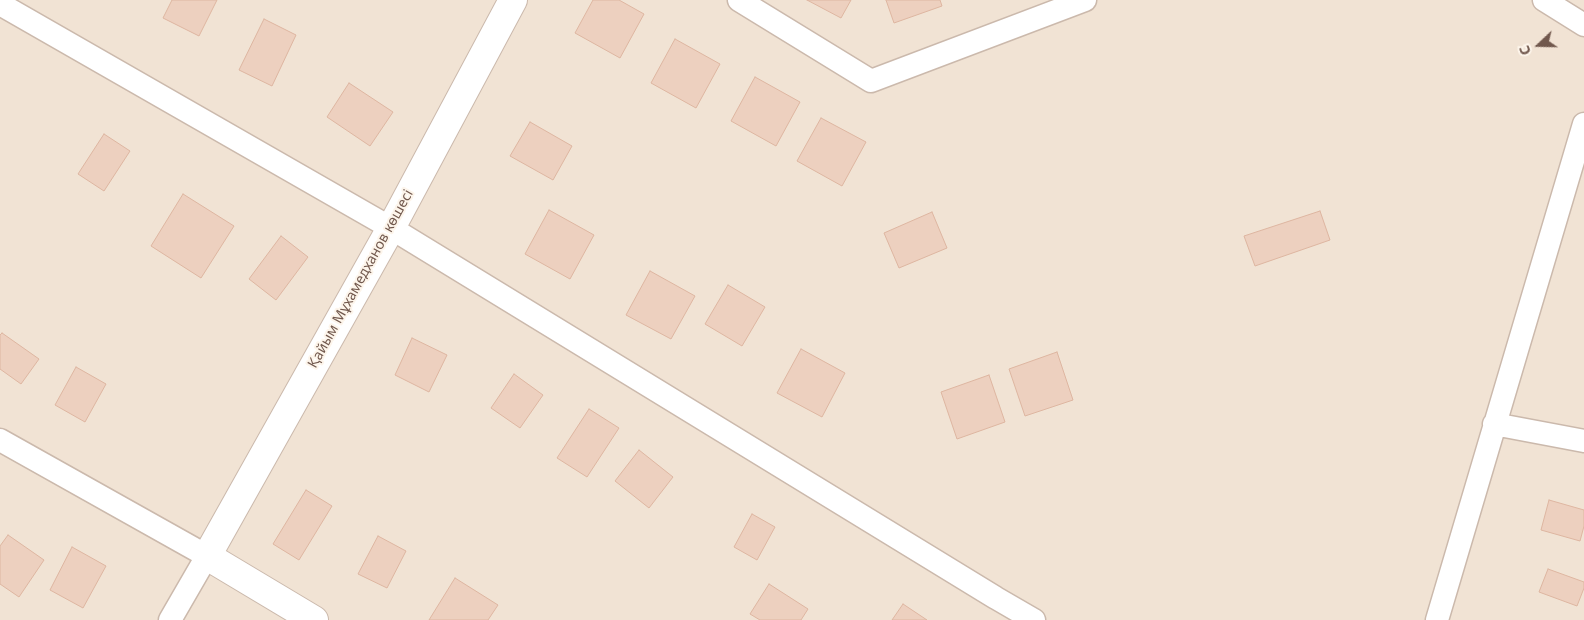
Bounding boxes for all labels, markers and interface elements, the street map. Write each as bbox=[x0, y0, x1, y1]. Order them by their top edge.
north arrow bbox=[1514, 20, 1564, 70]
text: С bbox=[1514, 43, 1535, 58]
street label: Қайым Мұхамедханов көшесі bbox=[305, 187, 417, 371]

